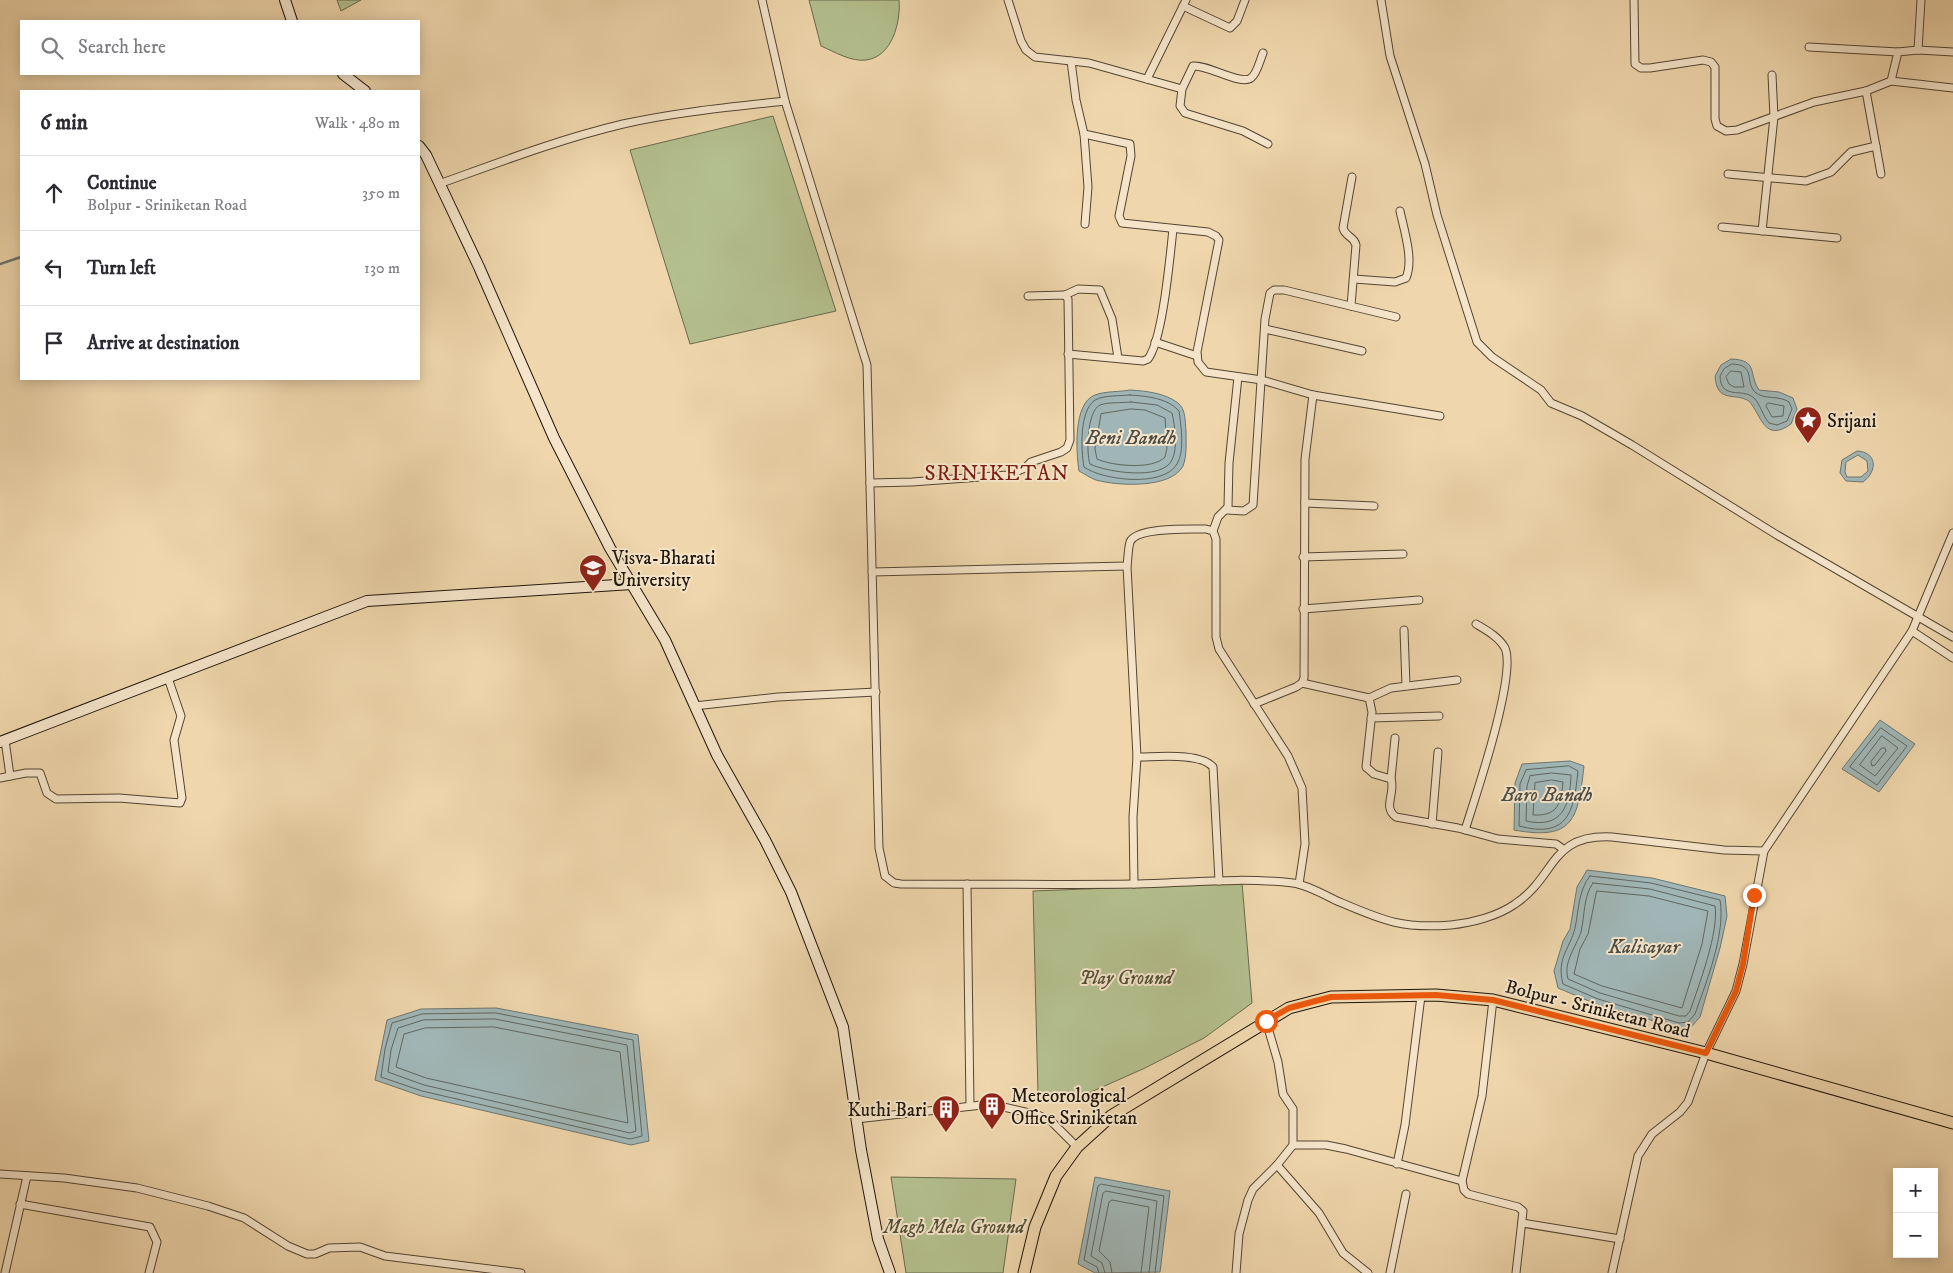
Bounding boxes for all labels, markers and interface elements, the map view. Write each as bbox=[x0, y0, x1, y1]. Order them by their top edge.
search box bbox=[20, 20, 420, 75]
icon: search bbox=[38, 34, 66, 62]
text: Search here bbox=[78, 36, 166, 59]
text: 6 min bbox=[40, 110, 88, 136]
text: Walk · 480 m bbox=[315, 113, 400, 133]
text: Continue bbox=[87, 172, 157, 195]
icon: ahead bbox=[40, 179, 68, 207]
text: 350 m bbox=[362, 183, 400, 203]
text: Bolpur - Sriniketan Road bbox=[87, 195, 247, 215]
icon: left bbox=[40, 254, 68, 282]
text: Turn left bbox=[87, 257, 156, 280]
text: 130 m bbox=[364, 258, 400, 278]
icon: arrive bbox=[40, 329, 68, 357]
text: Arrive at destination bbox=[87, 332, 239, 355]
place icon: Srijani bbox=[1793, 405, 1823, 444]
place label: Srijani bbox=[1827, 410, 1876, 433]
water label: Beni Bandh bbox=[1085, 426, 1176, 451]
district label: SRINIKETAN bbox=[924, 461, 1070, 487]
place label: Visva-Bharati University bbox=[611, 547, 715, 592]
school or university icon: Visva-Bharati University bbox=[578, 553, 608, 592]
water label: Baro Bandh bbox=[1500, 783, 1593, 808]
route end bbox=[1743, 884, 1766, 907]
water label: Kalisayar bbox=[1607, 935, 1681, 960]
park label: Play Ground bbox=[1079, 967, 1176, 990]
street label: Bolpur - Sriniketan Road bbox=[1503, 975, 1693, 1044]
route start bbox=[1255, 1010, 1278, 1033]
place label: Meteorological Office Sriniketan bbox=[1011, 1085, 1137, 1130]
building icon: Meteorological Office Sriniketan bbox=[977, 1091, 1007, 1130]
building icon: Kuthi Bari bbox=[931, 1094, 961, 1133]
place label: Kuthi Bari bbox=[848, 1099, 927, 1122]
map controls bbox=[1893, 1168, 1938, 1258]
button: + bbox=[1893, 1168, 1938, 1213]
button: − bbox=[1893, 1213, 1938, 1258]
park label: Magh Mela Ground bbox=[881, 1216, 1028, 1239]

